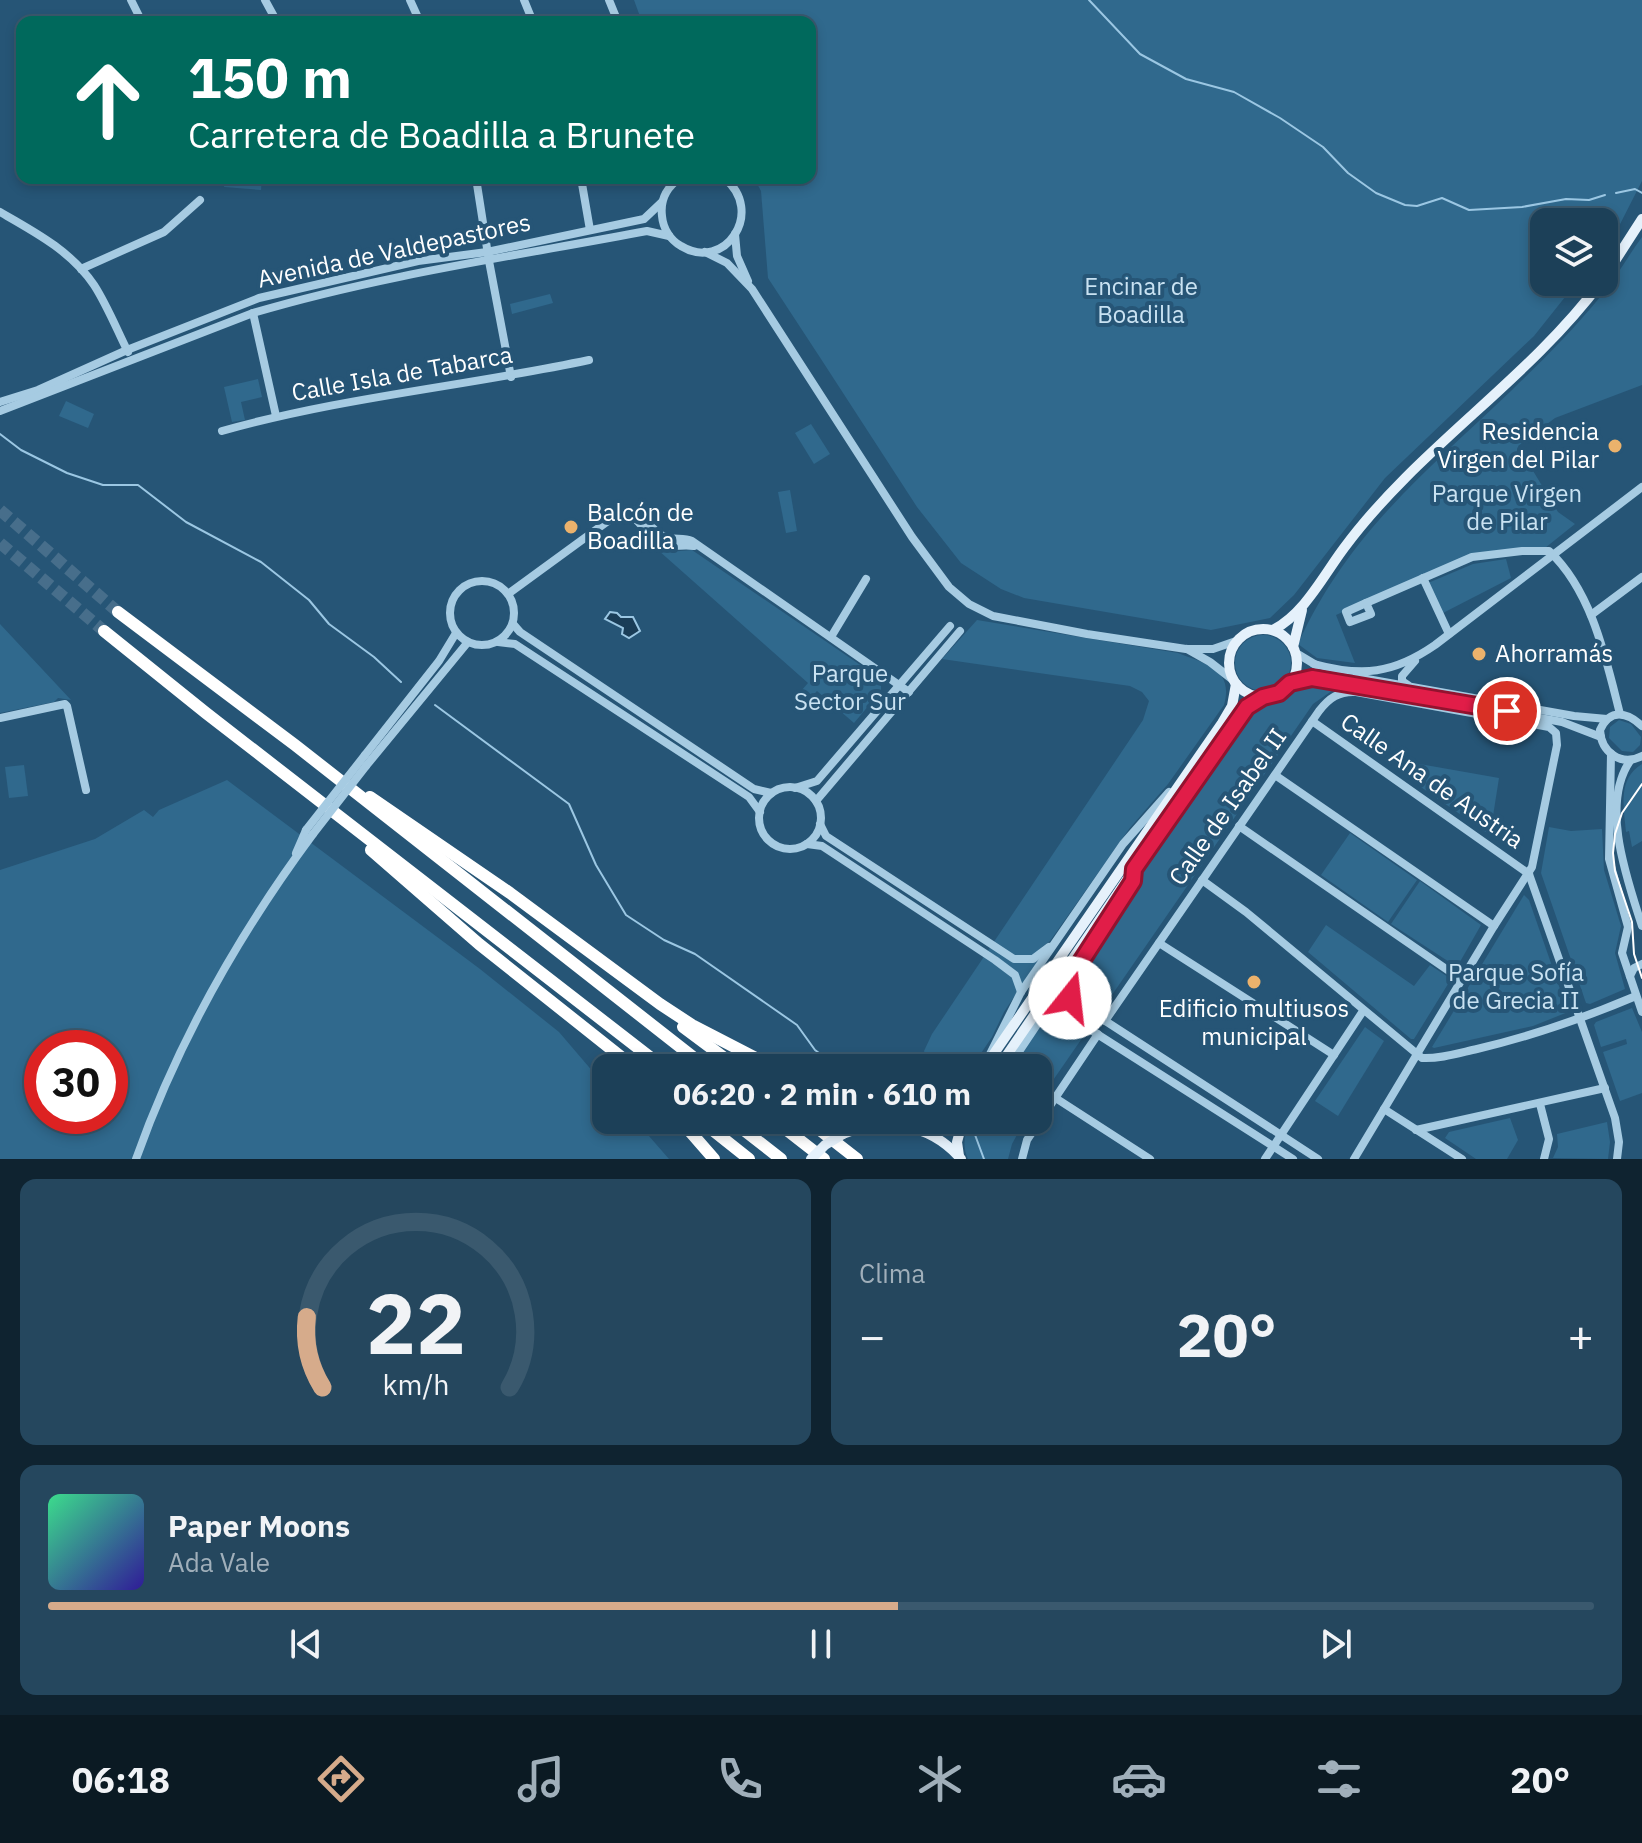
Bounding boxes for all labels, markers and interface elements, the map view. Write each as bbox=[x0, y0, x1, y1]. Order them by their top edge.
text: 150 m bbox=[188, 41, 352, 113]
icon: ahead bbox=[56, 48, 160, 152]
text: Carretera de Boadilla a Brunete bbox=[188, 111, 695, 158]
street label: Avenida de Valdepastores bbox=[254, 205, 533, 295]
map controls bbox=[1530, 208, 1618, 296]
button: layers bbox=[1530, 208, 1618, 296]
park label: Encinar de Boadilla bbox=[1084, 270, 1198, 330]
street label: Calle Isla de Tabarca bbox=[289, 338, 515, 408]
place label: Residencia Virgen del Pilar bbox=[1437, 415, 1599, 475]
marker: Residencia Virgen del Pilar bbox=[1606, 437, 1624, 455]
park label: Parque Virgen de Pilar bbox=[1432, 477, 1582, 537]
place label: Balcón de Boadilla bbox=[587, 496, 694, 556]
marker: Balcón de Boadilla bbox=[562, 518, 580, 536]
place label: Ahorramás bbox=[1495, 637, 1613, 669]
marker: Ahorramás bbox=[1470, 645, 1488, 663]
park label: Parque Sector Sur bbox=[794, 657, 906, 717]
pin bbox=[1473, 677, 1541, 745]
icon: arrive bbox=[1485, 689, 1529, 733]
street label: Calle Ana de Austria bbox=[1335, 705, 1531, 855]
street label: Calle de Isabel II bbox=[1161, 722, 1293, 891]
position arrow bbox=[1028, 956, 1112, 1040]
park label: Parque Sofía de Grecia II bbox=[1448, 956, 1584, 1016]
marker: Edificio multiusos municipal bbox=[1245, 973, 1263, 991]
place label: Edificio multiusos municipal bbox=[1159, 992, 1349, 1052]
speed limit sign: 30 bbox=[24, 1030, 128, 1134]
text: 06:20 · 2 min · 610 m bbox=[673, 1074, 971, 1113]
text: Clima bbox=[859, 1256, 925, 1290]
text: 22 bbox=[366, 1269, 465, 1377]
text: 20° bbox=[1176, 1295, 1277, 1374]
text: − bbox=[859, 1307, 885, 1364]
text: + bbox=[1568, 1307, 1594, 1364]
text: km/h bbox=[382, 1366, 449, 1403]
text: Paper Moons bbox=[168, 1506, 350, 1545]
text: Ada Vale bbox=[168, 1545, 270, 1579]
icon: previous bbox=[284, 1622, 328, 1666]
icon: pause bbox=[799, 1622, 843, 1666]
icon: next bbox=[1314, 1622, 1358, 1666]
icon: directions bbox=[313, 1751, 369, 1807]
icon: music bbox=[513, 1751, 569, 1807]
icon: phone bbox=[712, 1751, 768, 1807]
icon: climate bbox=[912, 1751, 968, 1807]
icon: car bbox=[1111, 1751, 1167, 1807]
icon: filters bbox=[1311, 1751, 1367, 1807]
text: 06:18 bbox=[72, 1756, 170, 1803]
text: 20° bbox=[1510, 1756, 1570, 1803]

